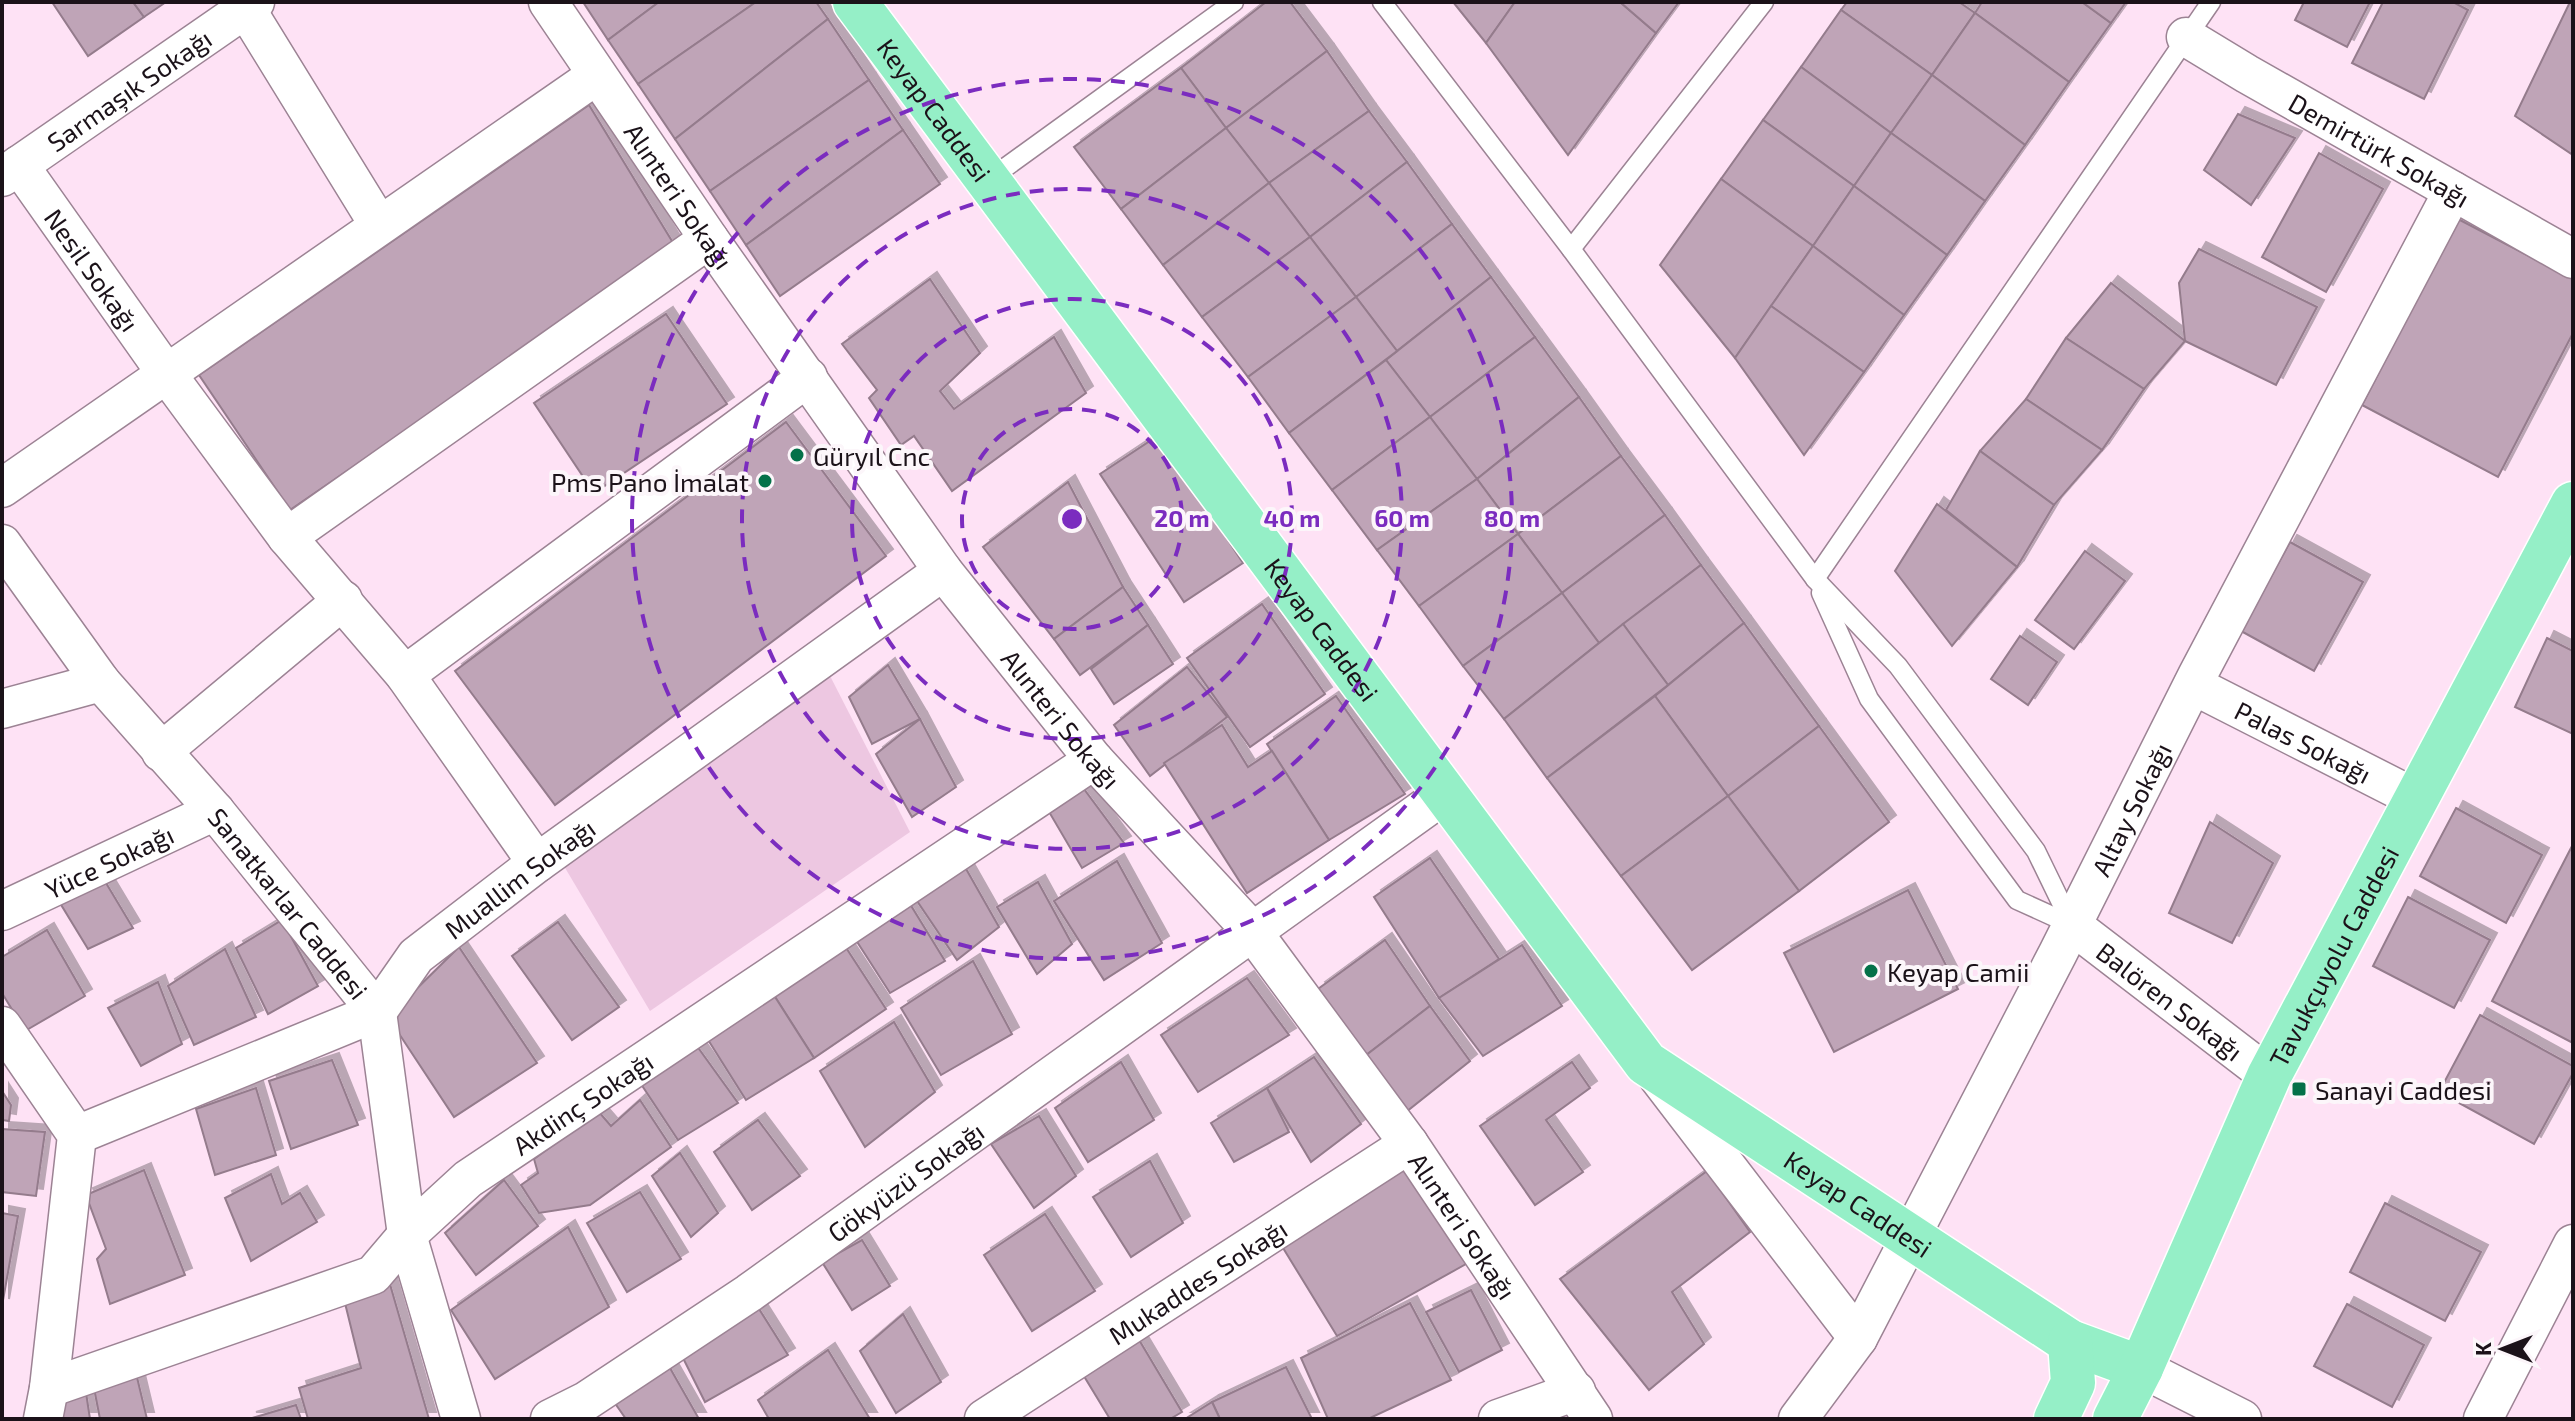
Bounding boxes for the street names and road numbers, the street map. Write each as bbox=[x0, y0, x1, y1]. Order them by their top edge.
street label: Sarmaşık Sokağı bbox=[41, 22, 217, 157]
street label: Keyap Caddesi bbox=[872, 32, 998, 187]
street label: Demirtürk Sokağı bbox=[2284, 86, 2476, 213]
street label: Alınteri Sokağı bbox=[619, 117, 740, 274]
street label: Nesil Sokağı bbox=[39, 202, 147, 337]
street label: Keyap Caddesi bbox=[1259, 551, 1386, 706]
street label: Alınteri Sokağı bbox=[996, 643, 1127, 794]
street label: Palas Sokağı bbox=[2230, 694, 2377, 789]
street label: Altay Sokağı bbox=[2084, 737, 2177, 880]
street label: Sanatkarlar Caddesi bbox=[203, 801, 375, 1005]
street label: Muallim Sokağı bbox=[438, 811, 601, 944]
street label: Yüce Sokağı bbox=[40, 817, 178, 904]
street label: Tavukçuyolu Caddesi bbox=[2262, 840, 2404, 1072]
street label: Balören Sokağı bbox=[2091, 935, 2250, 1066]
street label: Akdinç Sokağı bbox=[506, 1045, 658, 1160]
street label: Gökyüzü Sokağı bbox=[821, 1115, 989, 1247]
street label: Keyap Caddesi bbox=[1779, 1143, 1938, 1263]
street label: Alınteri Sokağı bbox=[1403, 1146, 1524, 1305]
street label: Mukaddes Sokağı bbox=[1102, 1212, 1292, 1350]

